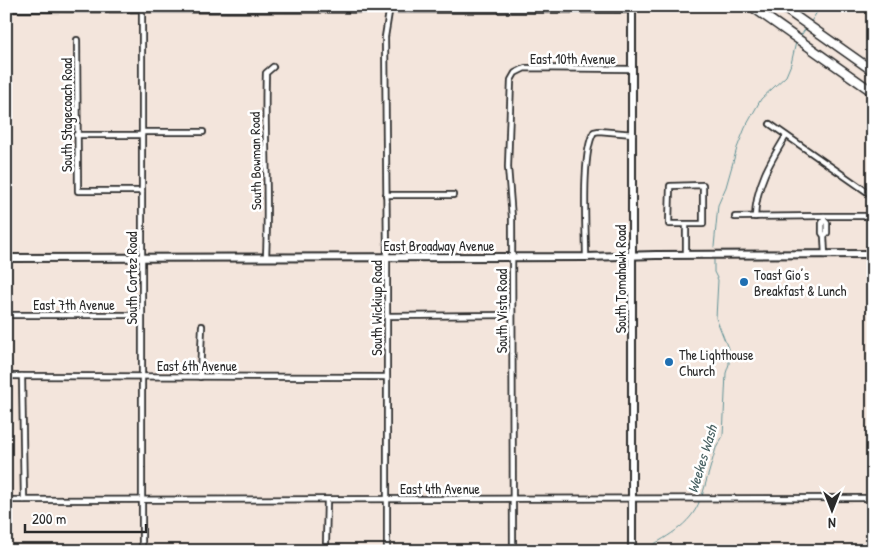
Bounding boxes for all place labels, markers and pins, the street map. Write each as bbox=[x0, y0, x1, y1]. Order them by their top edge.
place label: Toast Gio’s Breakfast & Lunch bbox=[754, 265, 847, 300]
marker: Toast Gio’s Breakfast & Lunch bbox=[738, 276, 750, 288]
place label: The Lighthouse Church bbox=[679, 345, 754, 380]
marker: The Lighthouse Church bbox=[663, 356, 675, 368]

